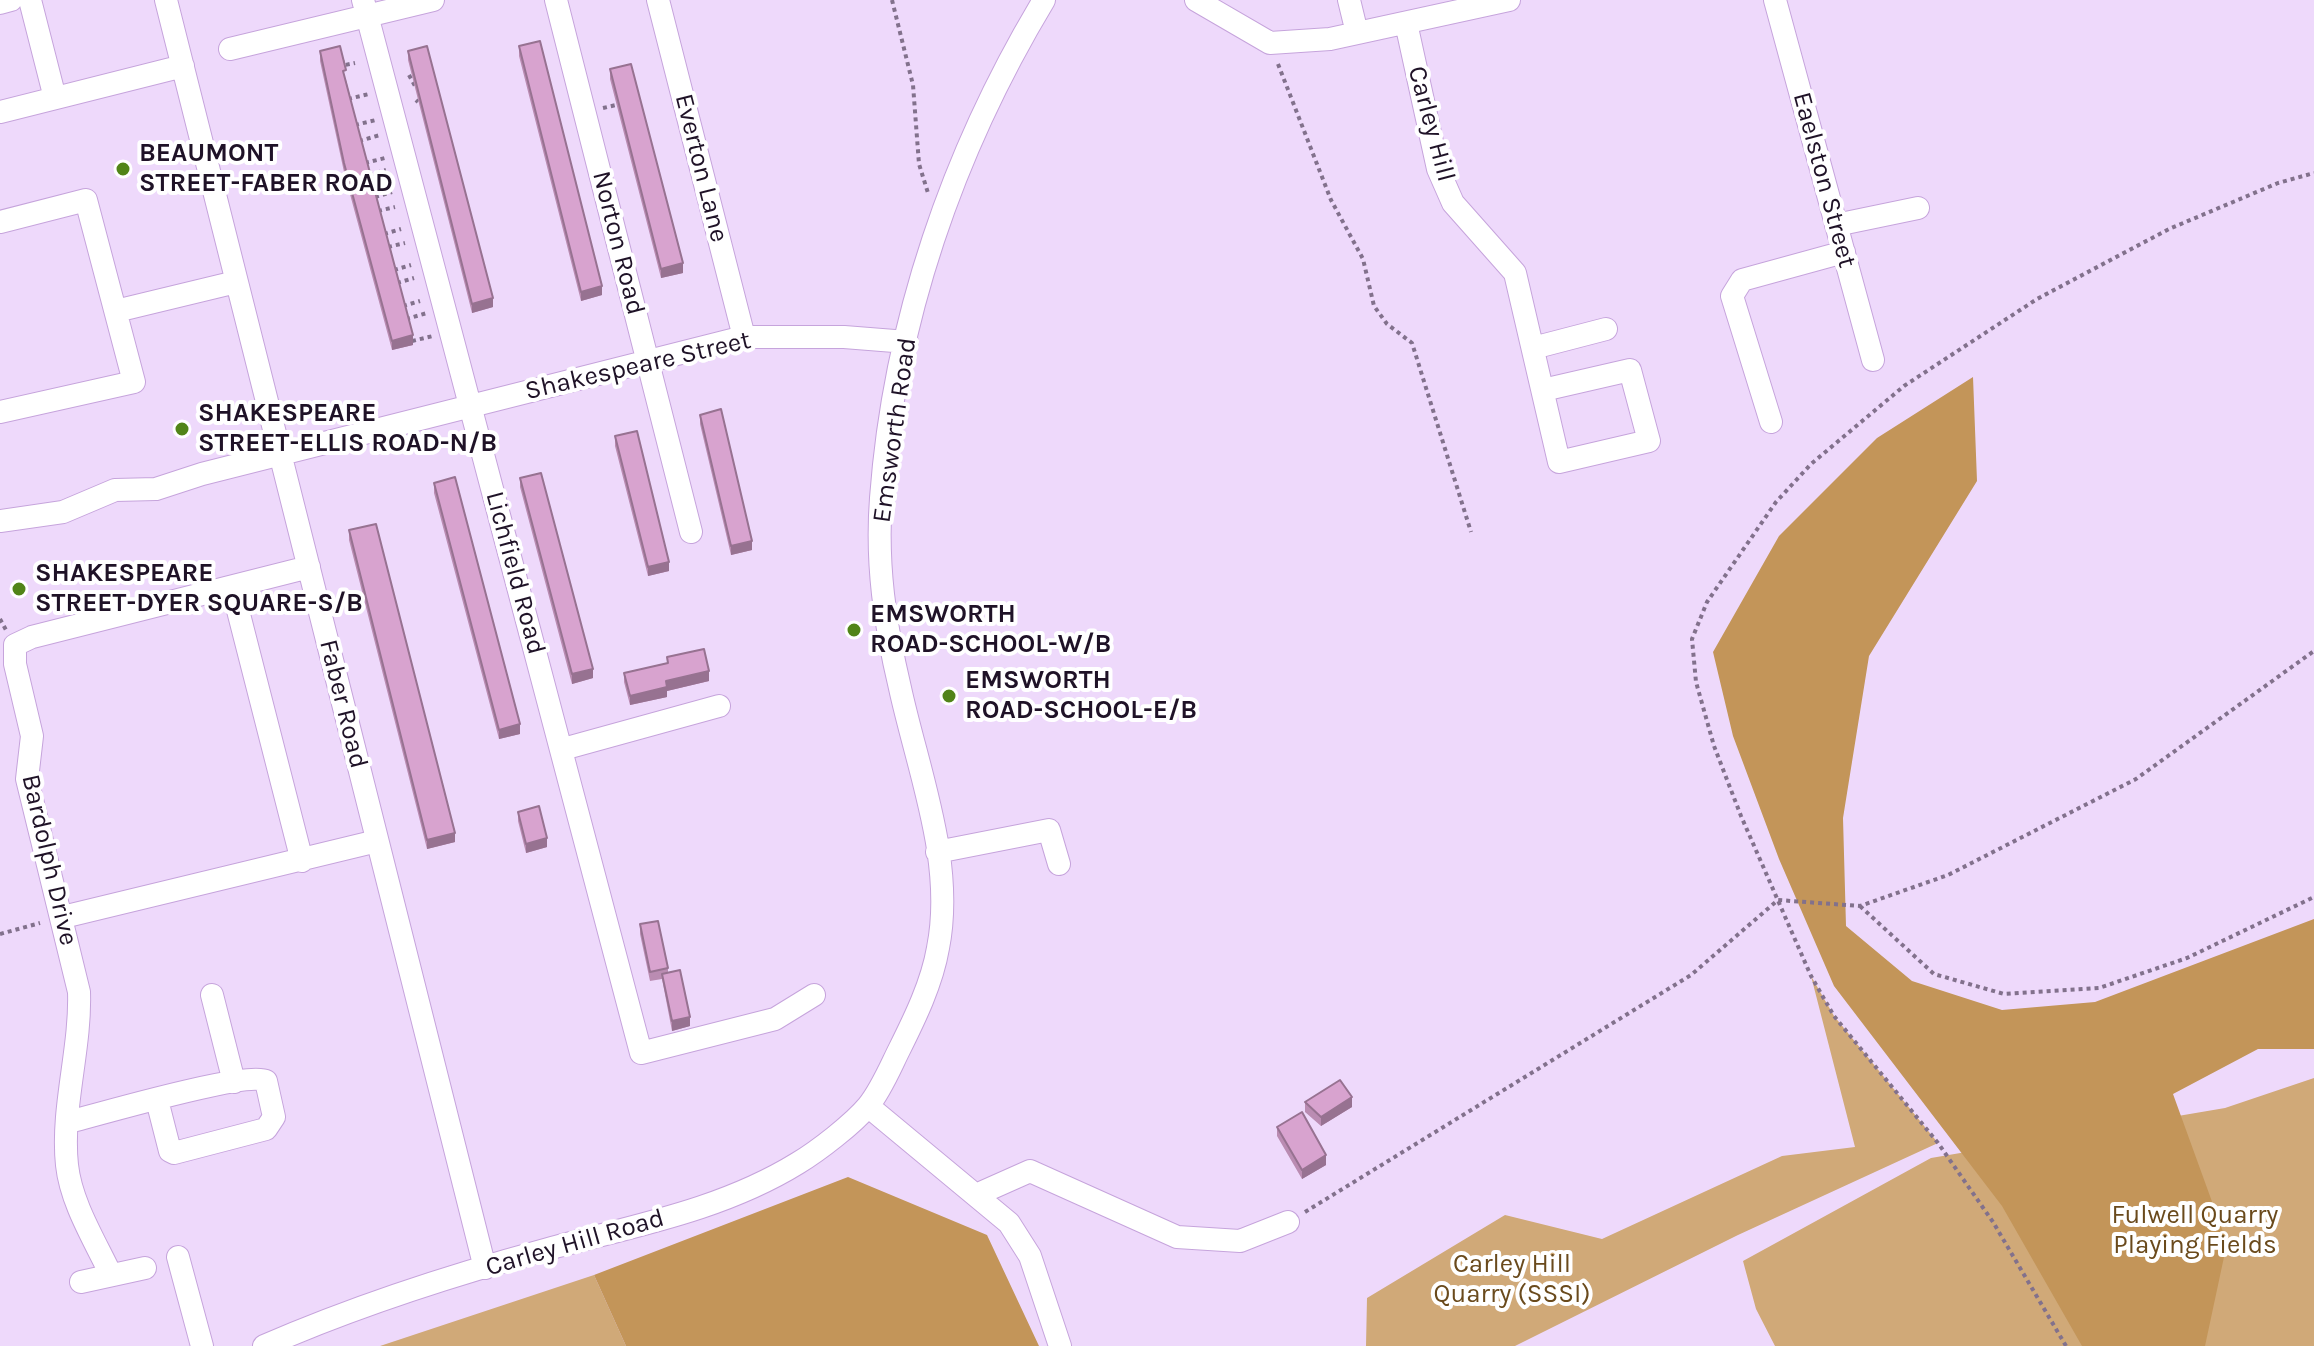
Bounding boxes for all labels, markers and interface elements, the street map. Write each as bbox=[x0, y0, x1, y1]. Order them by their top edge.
street label: Carley Hill bbox=[1401, 63, 1461, 185]
street label: Eaelston Street bbox=[1786, 89, 1862, 271]
street label: Everton Lane bbox=[668, 91, 734, 245]
place label: BEAUMONT STREET-FABER ROAD bbox=[139, 138, 393, 200]
marker: BEAUMONT STREET-FABER ROAD bbox=[114, 160, 132, 178]
street label: Norton Road bbox=[585, 168, 651, 318]
street label: Shakespeare Street bbox=[522, 325, 754, 407]
street label: Emsworth Road bbox=[867, 335, 923, 525]
place label: SHAKESPEARE STREET-ELLIS ROAD-N/B bbox=[198, 398, 497, 460]
marker: SHAKESPEARE STREET-ELLIS ROAD-N/B bbox=[173, 420, 191, 438]
street label: Lichfield Road bbox=[478, 488, 552, 658]
place label: SHAKESPEARE STREET-DYER SQUARE-S/B bbox=[35, 558, 363, 620]
marker: SHAKESPEARE STREET-DYER SQUARE-S/B bbox=[10, 580, 28, 598]
place label: EMSWORTH ROAD-SCHOOL-W/B bbox=[870, 599, 1111, 660]
marker: EMSWORTH ROAD-SCHOOL-W/B bbox=[845, 621, 863, 639]
street label: Faber Road bbox=[312, 636, 374, 772]
place label: EMSWORTH ROAD-SCHOOL-E/B bbox=[965, 665, 1197, 726]
marker: EMSWORTH ROAD-SCHOOL-E/B bbox=[940, 687, 958, 705]
street label: Bardolph Drive bbox=[14, 771, 84, 949]
park label: Fulwell Quarry Playing Fields bbox=[2112, 1200, 2278, 1262]
street label: Carley Hill Road bbox=[482, 1203, 668, 1283]
park label: Carley Hill Quarry (SSSI) bbox=[1434, 1249, 1590, 1310]

